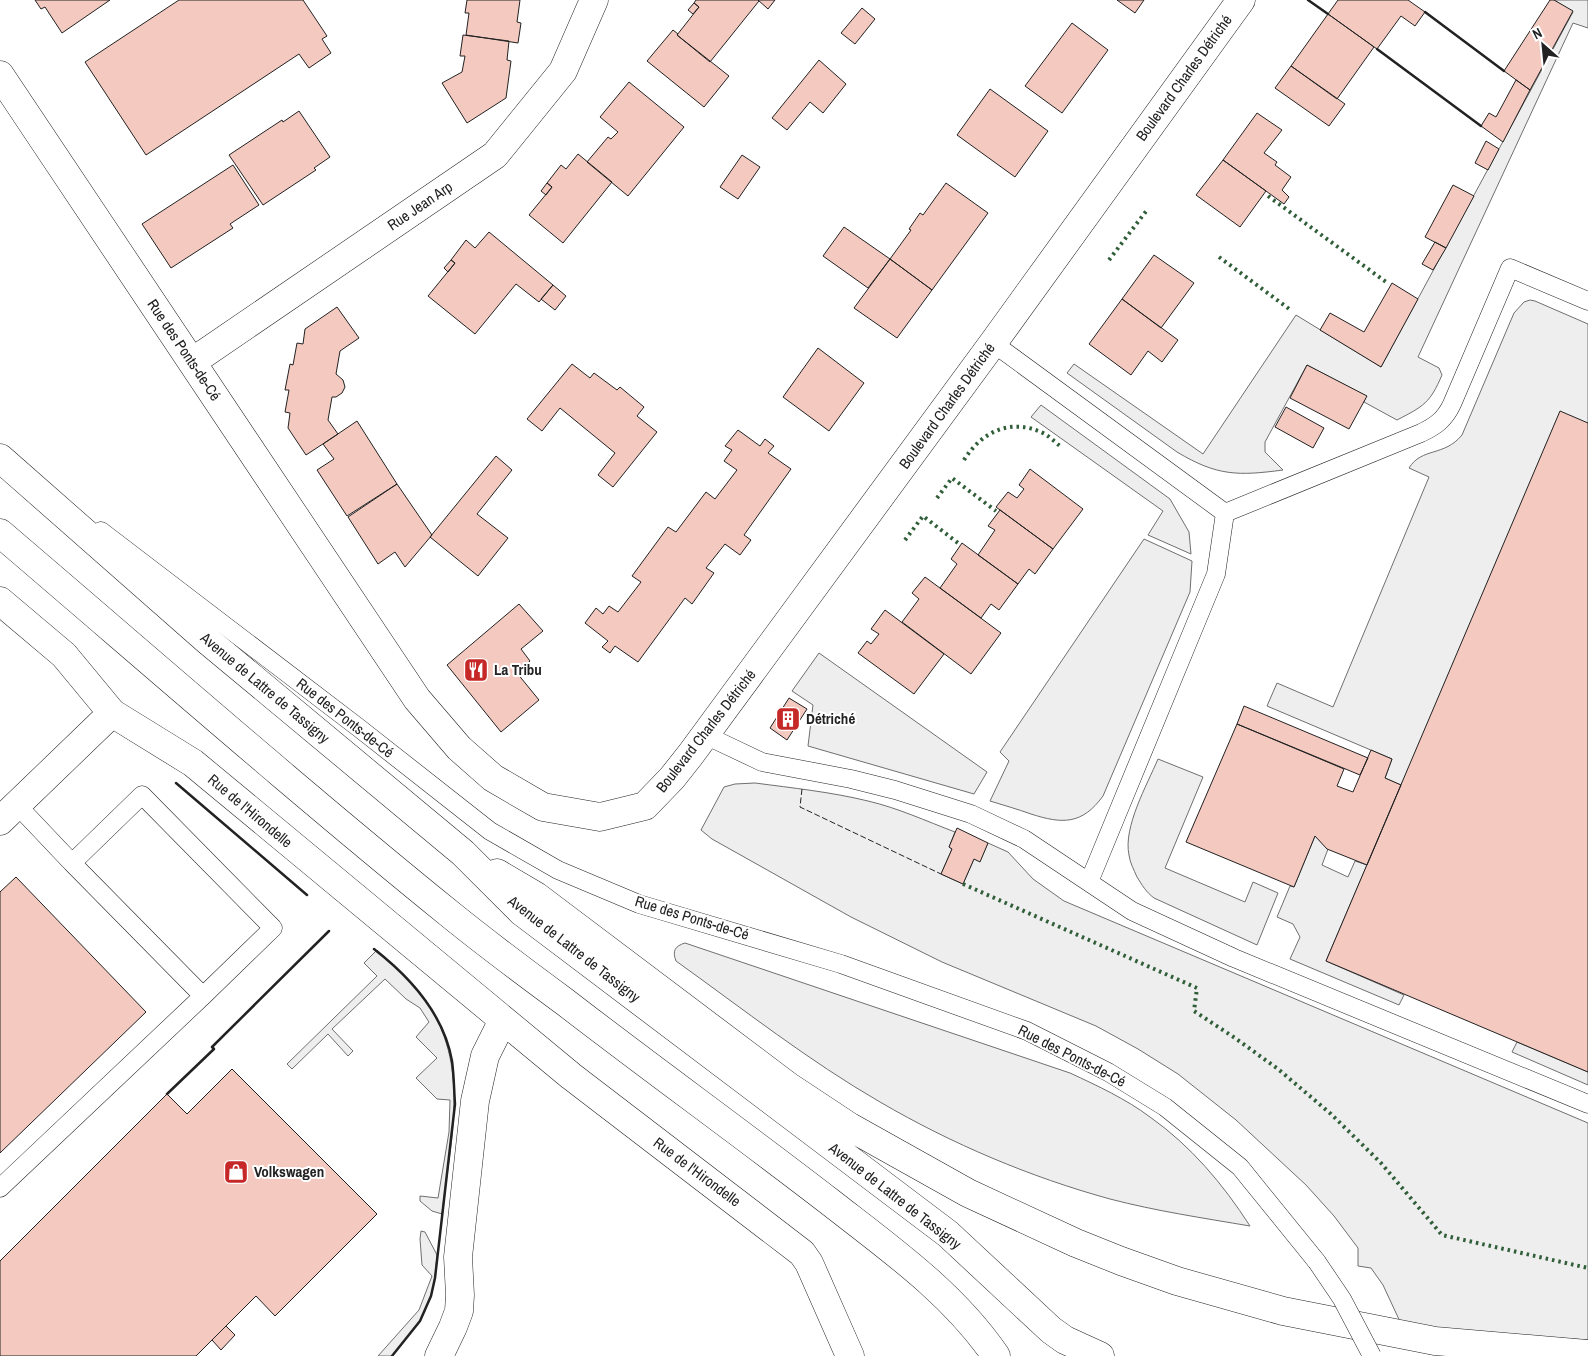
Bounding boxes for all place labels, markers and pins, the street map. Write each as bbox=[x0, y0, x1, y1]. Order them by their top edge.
restaurant icon: La Tribu bbox=[463, 657, 489, 683]
place label: La Tribu bbox=[494, 659, 542, 680]
building icon: Détriché bbox=[775, 706, 801, 732]
place label: Détriché bbox=[806, 708, 855, 729]
shop icon: Volkswagen bbox=[223, 1159, 249, 1185]
place label: Volkswagen bbox=[254, 1161, 324, 1182]

